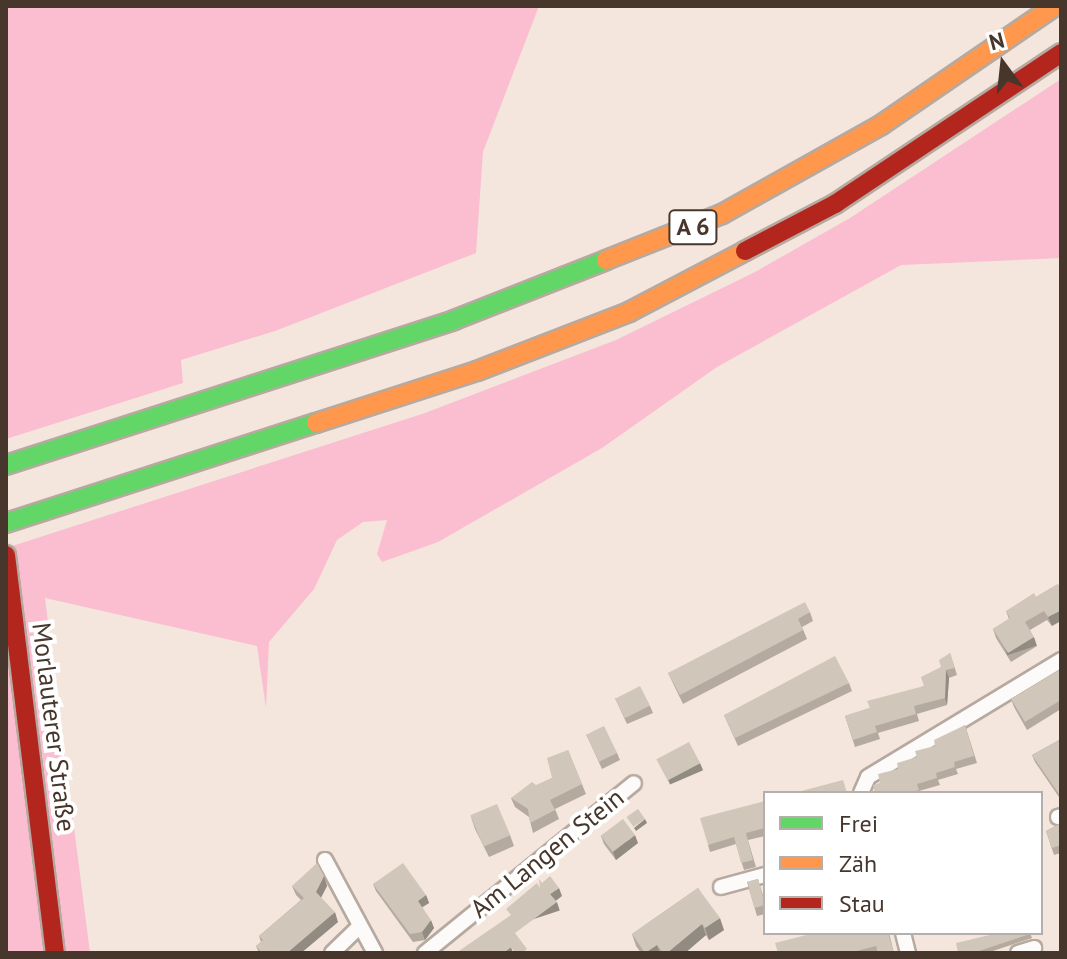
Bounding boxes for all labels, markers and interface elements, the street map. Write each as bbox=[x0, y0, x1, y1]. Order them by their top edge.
north arrow bbox=[963, 24, 1043, 104]
text: N bbox=[986, 25, 1007, 56]
road number: A 6 bbox=[667, 207, 719, 247]
street label: Morlauterer Straße bbox=[26, 621, 82, 833]
street label: Am Langen Stein bbox=[464, 782, 630, 924]
legend bbox=[763, 791, 1043, 935]
text: Frei bbox=[839, 808, 878, 839]
text: Zäh bbox=[839, 848, 877, 879]
text: Stau bbox=[839, 888, 885, 919]

